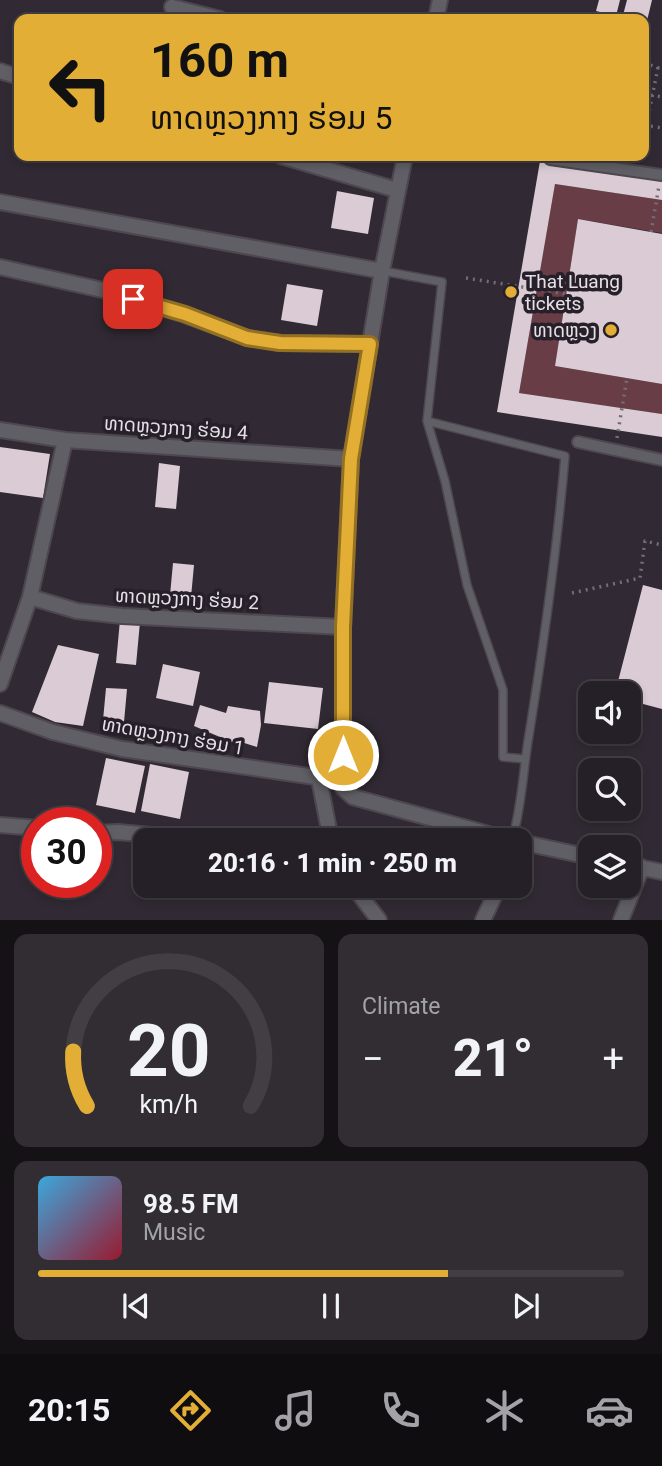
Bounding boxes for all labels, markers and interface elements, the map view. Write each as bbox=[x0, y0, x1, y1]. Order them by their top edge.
text: 160 m bbox=[150, 32, 289, 89]
icon: left bbox=[35, 42, 126, 133]
text: ທາດຫຼວງກາງ ຮ່ອມ 5 bbox=[150, 99, 393, 137]
pin bbox=[103, 269, 163, 329]
place label: That Luang tickets bbox=[525, 270, 620, 315]
icon: arrive bbox=[114, 280, 152, 318]
marker: That Luang tickets bbox=[503, 284, 519, 300]
place label: ທາດຫຼວງ bbox=[533, 319, 597, 342]
marker: ທາດຫຼວງ bbox=[603, 322, 619, 338]
street label: ທາດຫຼວງກາງ ຮ່ອມ 4 bbox=[103, 412, 249, 445]
street label: ທາດຫຼວງກາງ ຮ່ອມ 2 bbox=[114, 584, 260, 614]
map controls bbox=[578, 681, 641, 898]
button: sound bbox=[578, 681, 641, 744]
street label: ທາດຫຼວງກາງ ຮ່ອມ 1 bbox=[100, 712, 246, 760]
position arrow bbox=[306, 718, 380, 792]
button: search bbox=[578, 758, 641, 821]
speed limit sign: 30 bbox=[21, 807, 112, 898]
button: layers bbox=[578, 835, 641, 898]
text: 20:16 · 1 min · 250 m bbox=[208, 848, 457, 878]
text: Climate bbox=[362, 993, 441, 1020]
text: 20 bbox=[127, 1009, 211, 1095]
text: 21° bbox=[453, 1028, 533, 1089]
text: − bbox=[362, 1037, 384, 1081]
text: + bbox=[602, 1037, 624, 1081]
text: km/h bbox=[140, 1090, 198, 1119]
text: 98.5 FM bbox=[143, 1189, 239, 1219]
text: Music bbox=[143, 1219, 205, 1246]
icon: previous bbox=[117, 1287, 155, 1325]
icon: pause bbox=[312, 1287, 350, 1325]
icon: next bbox=[507, 1287, 545, 1325]
icon: directions bbox=[166, 1386, 215, 1435]
icon: music bbox=[271, 1386, 320, 1435]
icon: phone bbox=[376, 1386, 425, 1435]
icon: climate bbox=[480, 1386, 529, 1435]
icon: car bbox=[585, 1386, 634, 1435]
text: 20:15 bbox=[28, 1391, 110, 1429]

